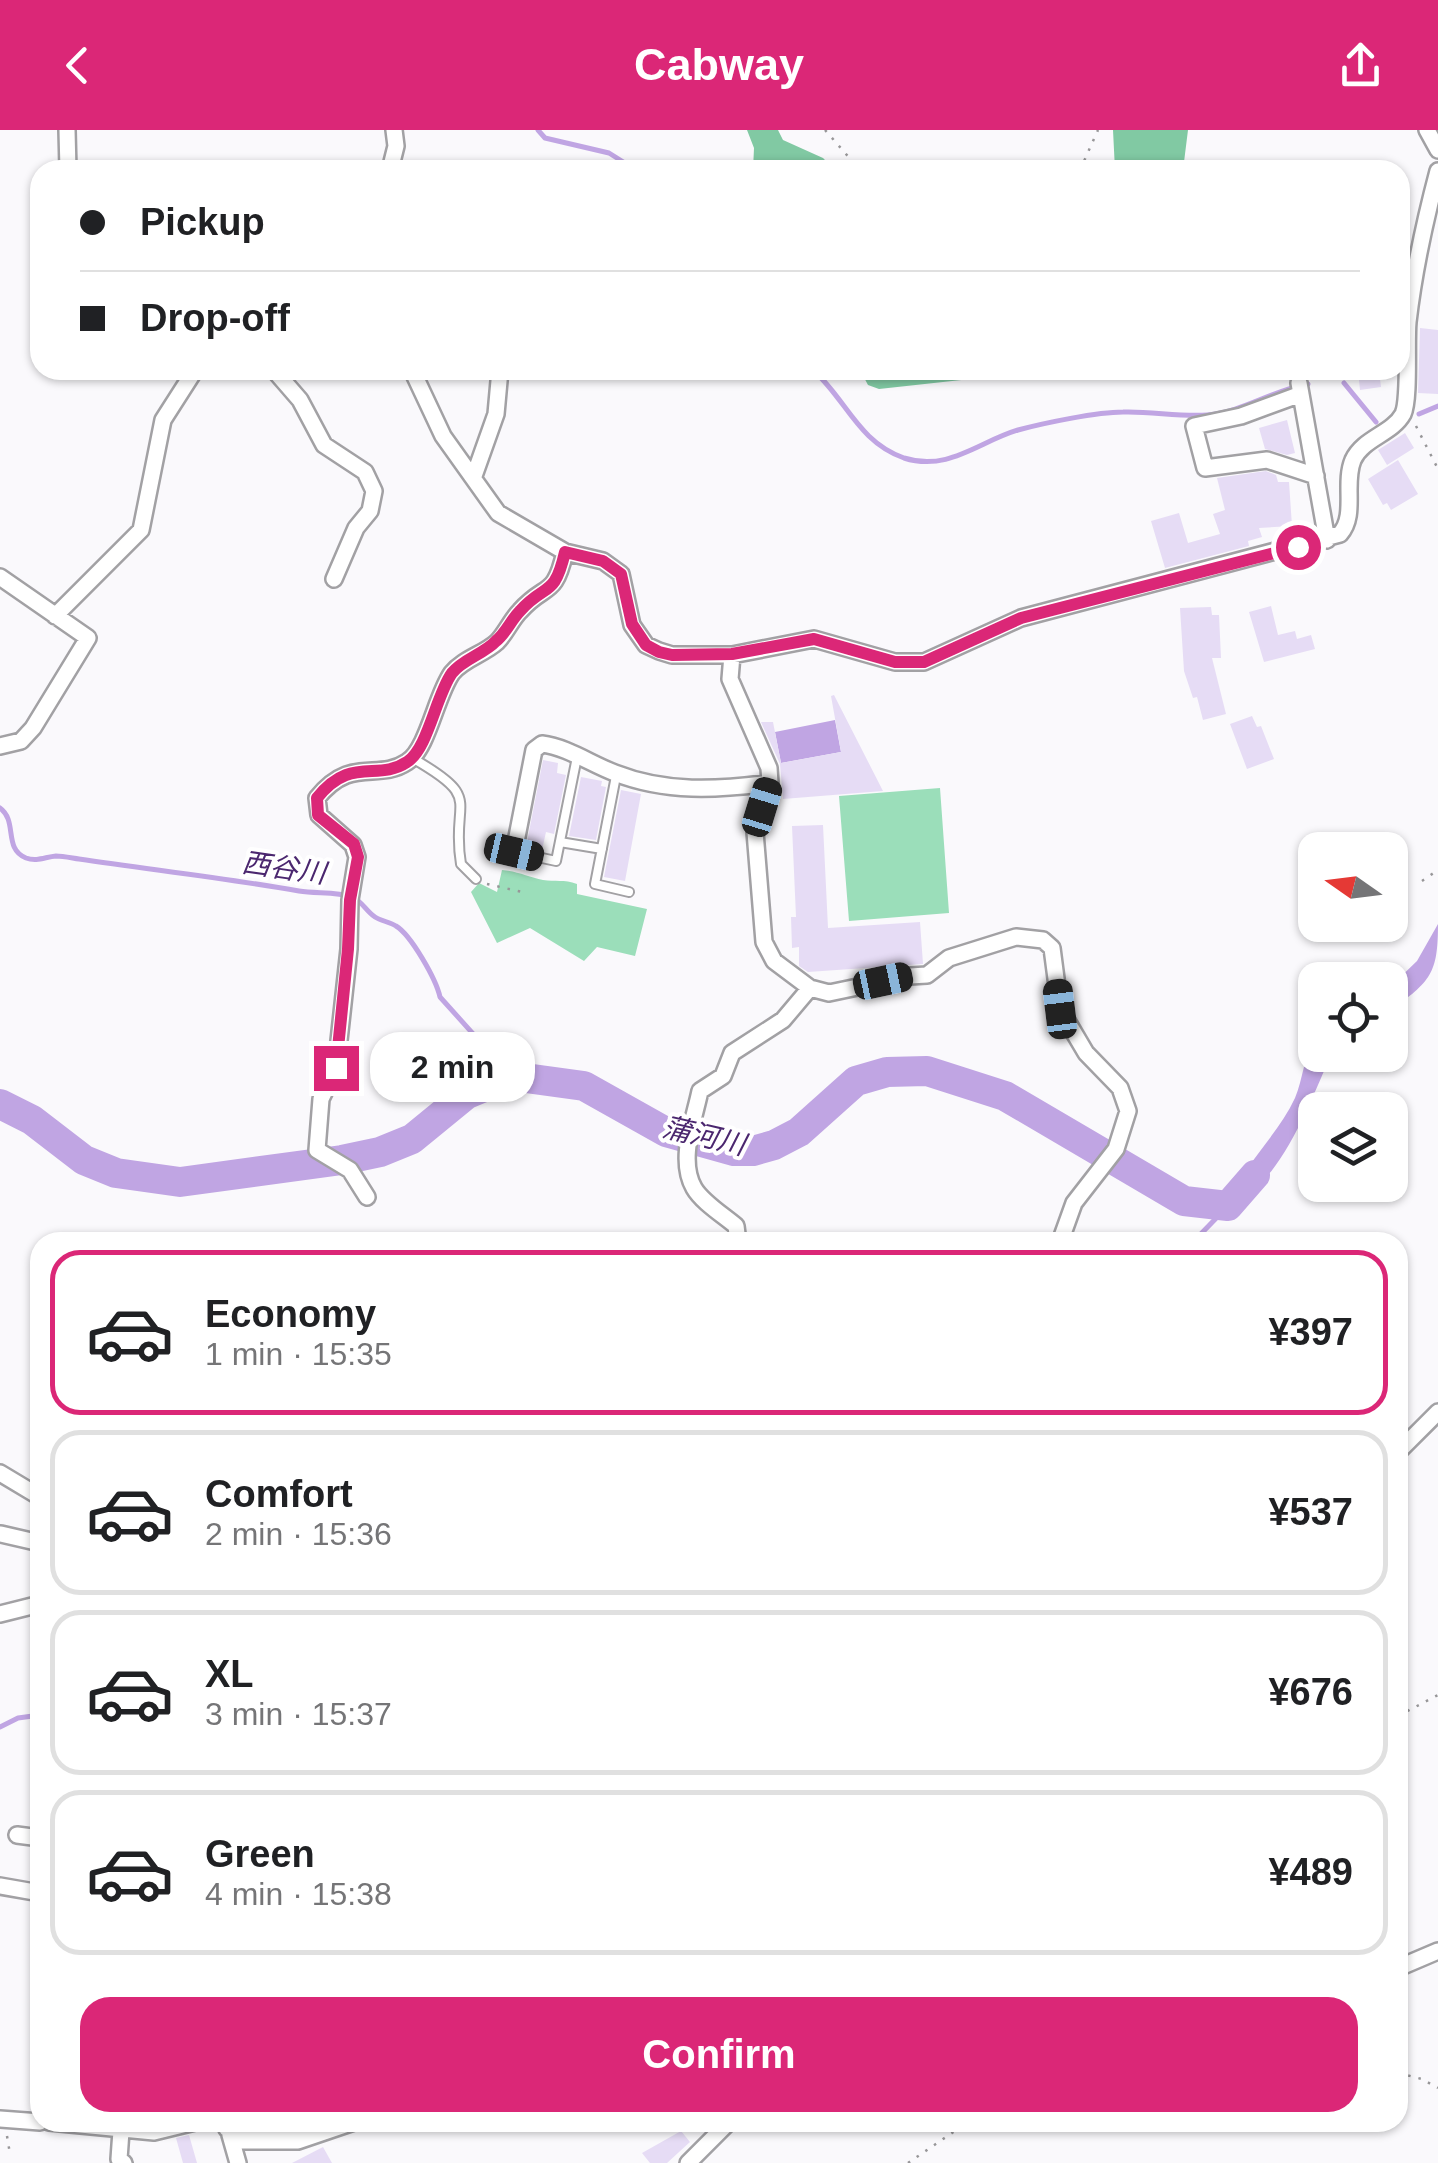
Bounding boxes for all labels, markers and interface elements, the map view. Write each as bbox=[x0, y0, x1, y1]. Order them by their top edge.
icon: back bbox=[50, 38, 105, 93]
icon: share bbox=[1333, 38, 1388, 93]
text: Cabway bbox=[634, 39, 804, 90]
text: Pickup bbox=[140, 201, 265, 243]
text: Drop-off bbox=[140, 297, 290, 339]
route start bbox=[1276, 525, 1321, 570]
car bbox=[739, 774, 785, 840]
car bbox=[481, 831, 547, 873]
north arrow bbox=[1298, 832, 1408, 942]
map controls bbox=[1298, 832, 1408, 1202]
water label: 西谷川 bbox=[240, 847, 331, 890]
car bbox=[851, 960, 915, 1002]
button: locate bbox=[1298, 962, 1408, 1072]
car bbox=[1041, 977, 1079, 1041]
callout: 2 min bbox=[371, 1033, 536, 1103]
route end bbox=[314, 1046, 359, 1091]
text: 2 min bbox=[411, 1049, 494, 1085]
button: layers bbox=[1298, 1092, 1408, 1202]
water label: 蒲河川 bbox=[660, 1111, 751, 1161]
icon: car bbox=[85, 1288, 175, 1378]
text: Economy bbox=[205, 1293, 376, 1335]
text: ¥397 bbox=[1268, 1311, 1353, 1353]
text: 1 min · 15:35 bbox=[205, 1336, 392, 1372]
icon: car bbox=[85, 1468, 175, 1558]
text: Comfort bbox=[205, 1473, 353, 1515]
text: ¥537 bbox=[1268, 1491, 1353, 1533]
text: 2 min · 15:36 bbox=[205, 1516, 392, 1552]
icon: car bbox=[85, 1648, 175, 1738]
text: XL bbox=[205, 1653, 254, 1695]
text: ¥676 bbox=[1268, 1671, 1353, 1713]
text: 3 min · 15:37 bbox=[205, 1696, 392, 1732]
icon: car bbox=[85, 1828, 175, 1918]
text: Green bbox=[205, 1833, 315, 1875]
text: ¥489 bbox=[1268, 1851, 1353, 1893]
text: 4 min · 15:38 bbox=[205, 1876, 392, 1912]
button: Confirm bbox=[80, 1997, 1358, 2112]

